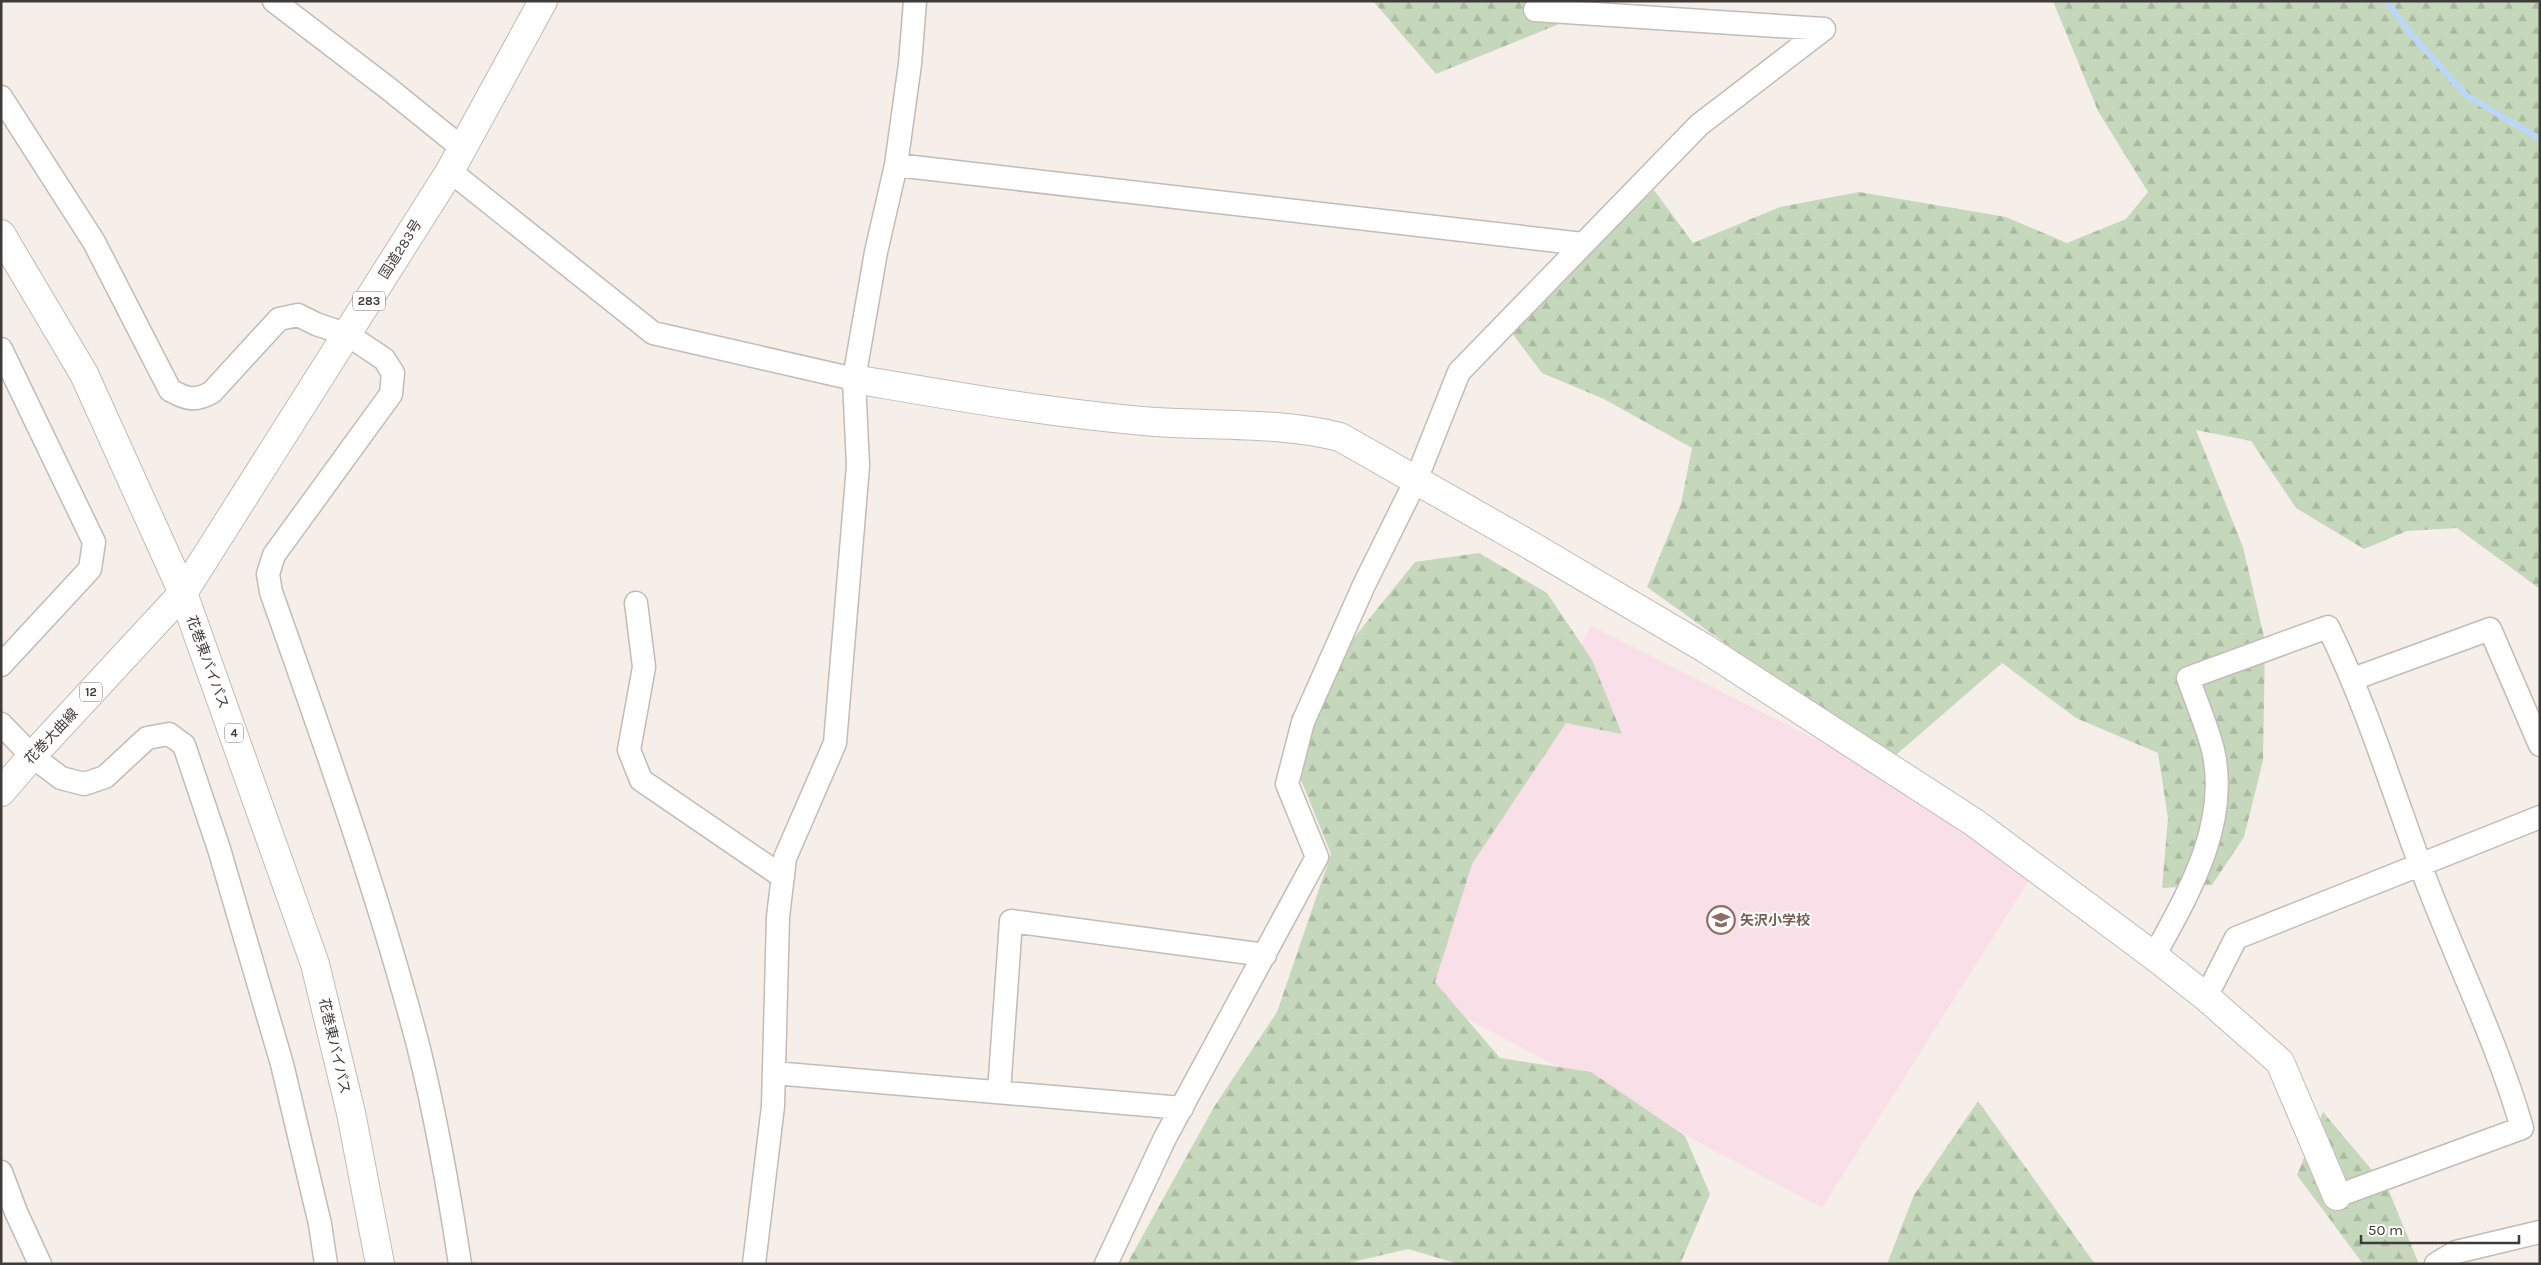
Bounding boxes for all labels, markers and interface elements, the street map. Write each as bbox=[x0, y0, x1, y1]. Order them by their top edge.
street label: 国道283号 bbox=[375, 216, 425, 282]
road number: 283 bbox=[353, 292, 385, 310]
street label: 花巻東バイパス bbox=[183, 613, 232, 711]
road number: 12 bbox=[80, 682, 102, 702]
street label: 花巻大曲線 bbox=[21, 705, 81, 768]
road number: 4 bbox=[225, 724, 243, 742]
school or university icon: 矢沢小学校 bbox=[1706, 905, 1736, 935]
place label: 矢沢小学校 bbox=[1740, 912, 1810, 929]
street label: 花巻東バイパス bbox=[315, 997, 354, 1096]
scale bar bbox=[2361, 1212, 2518, 1244]
text: 50 m bbox=[2368, 1221, 2403, 1239]

